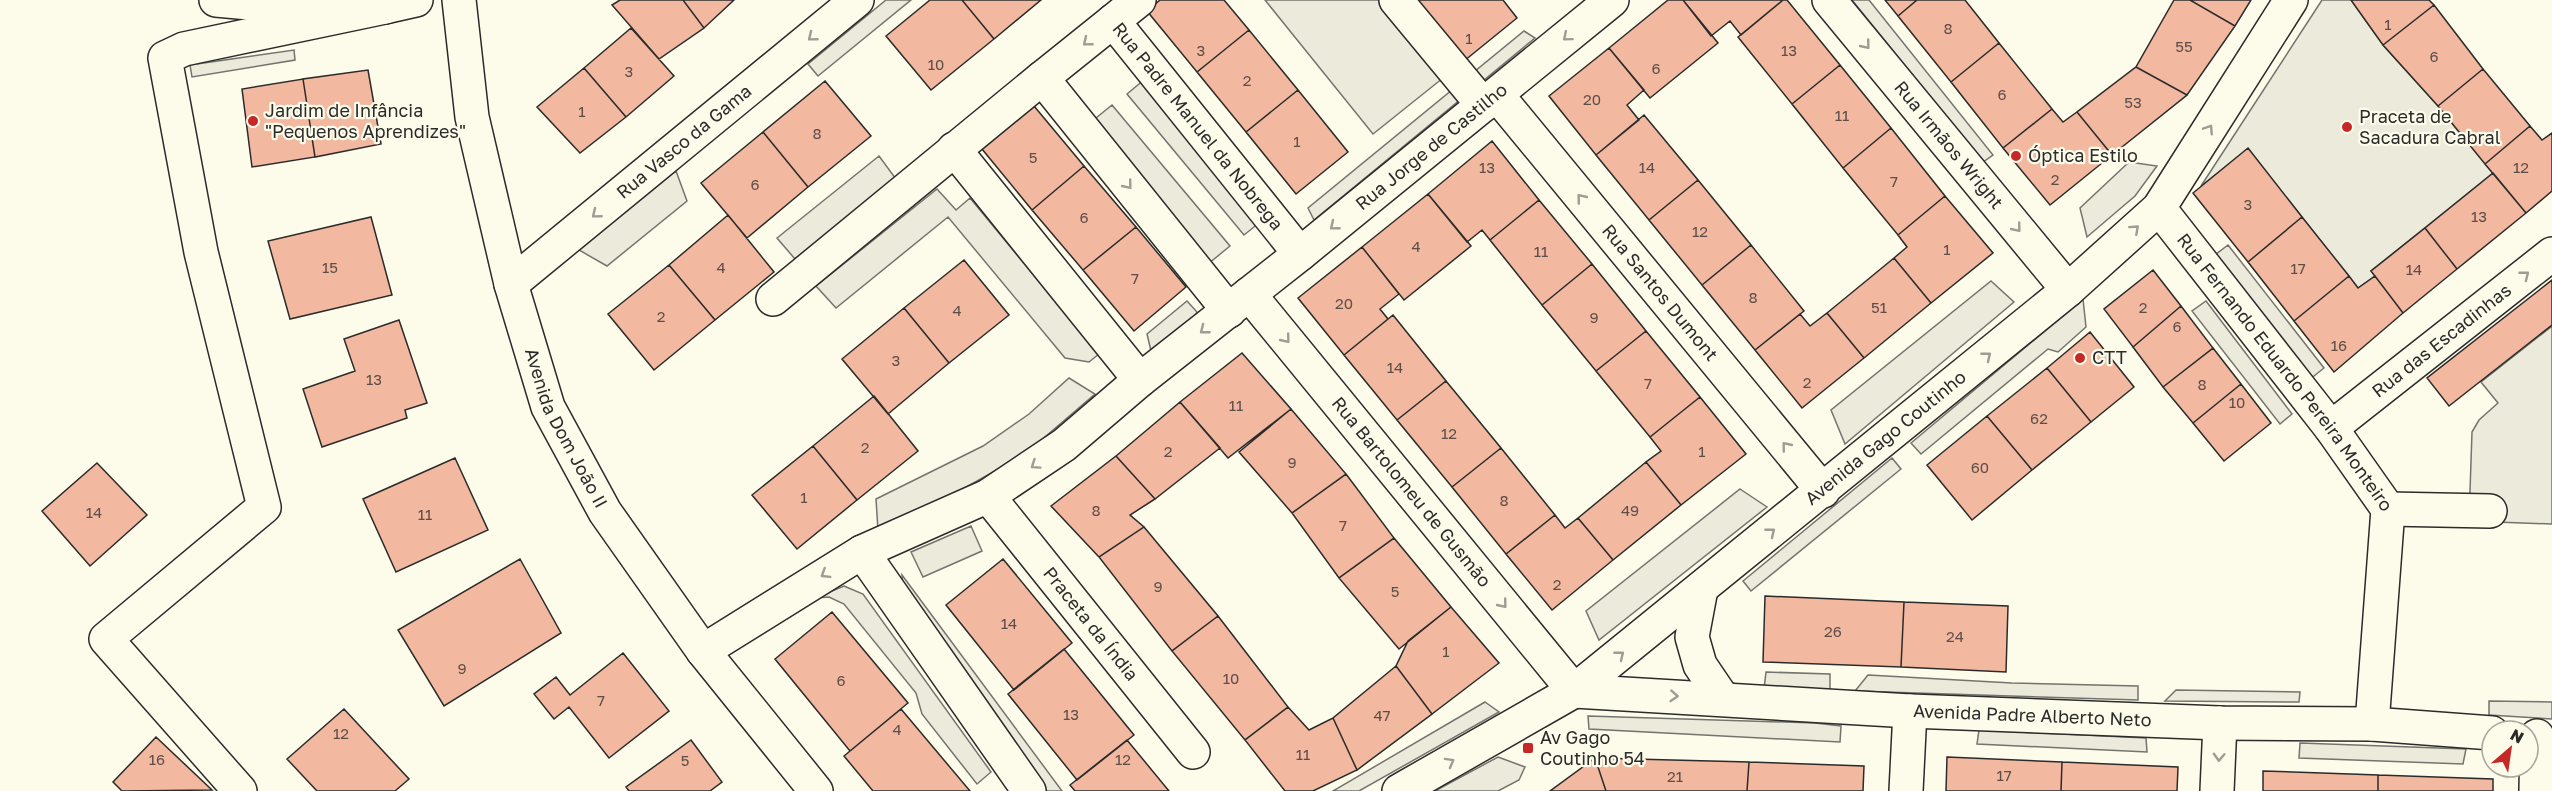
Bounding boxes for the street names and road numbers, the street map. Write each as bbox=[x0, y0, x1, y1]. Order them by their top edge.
street label: Rua Padre Manuel da Nobrega bbox=[1108, 17, 1288, 234]
street label: Rua Irmãos Wright bbox=[1890, 76, 2008, 213]
street label: Rua Jorge de Castilho bbox=[1351, 78, 1511, 214]
street label: Rua Vasco da Gama bbox=[612, 79, 755, 203]
street label: Rua Santos Dumont bbox=[1598, 219, 1723, 365]
street label: Rua Fernando Eduardo Pereira Monteiro bbox=[2173, 228, 2398, 515]
street label: Rua das Escadinhas bbox=[2367, 278, 2515, 402]
street label: Avenida Dom João II bbox=[521, 345, 613, 512]
street label: Avenida Gago Coutinho bbox=[1800, 365, 1970, 509]
street label: Rua Bartolomeu de Gusmão bbox=[1328, 392, 1496, 591]
street label: Praceta da Índia bbox=[1039, 562, 1143, 685]
street label: Avenida Padre Alberto Neto bbox=[1913, 699, 2152, 730]

